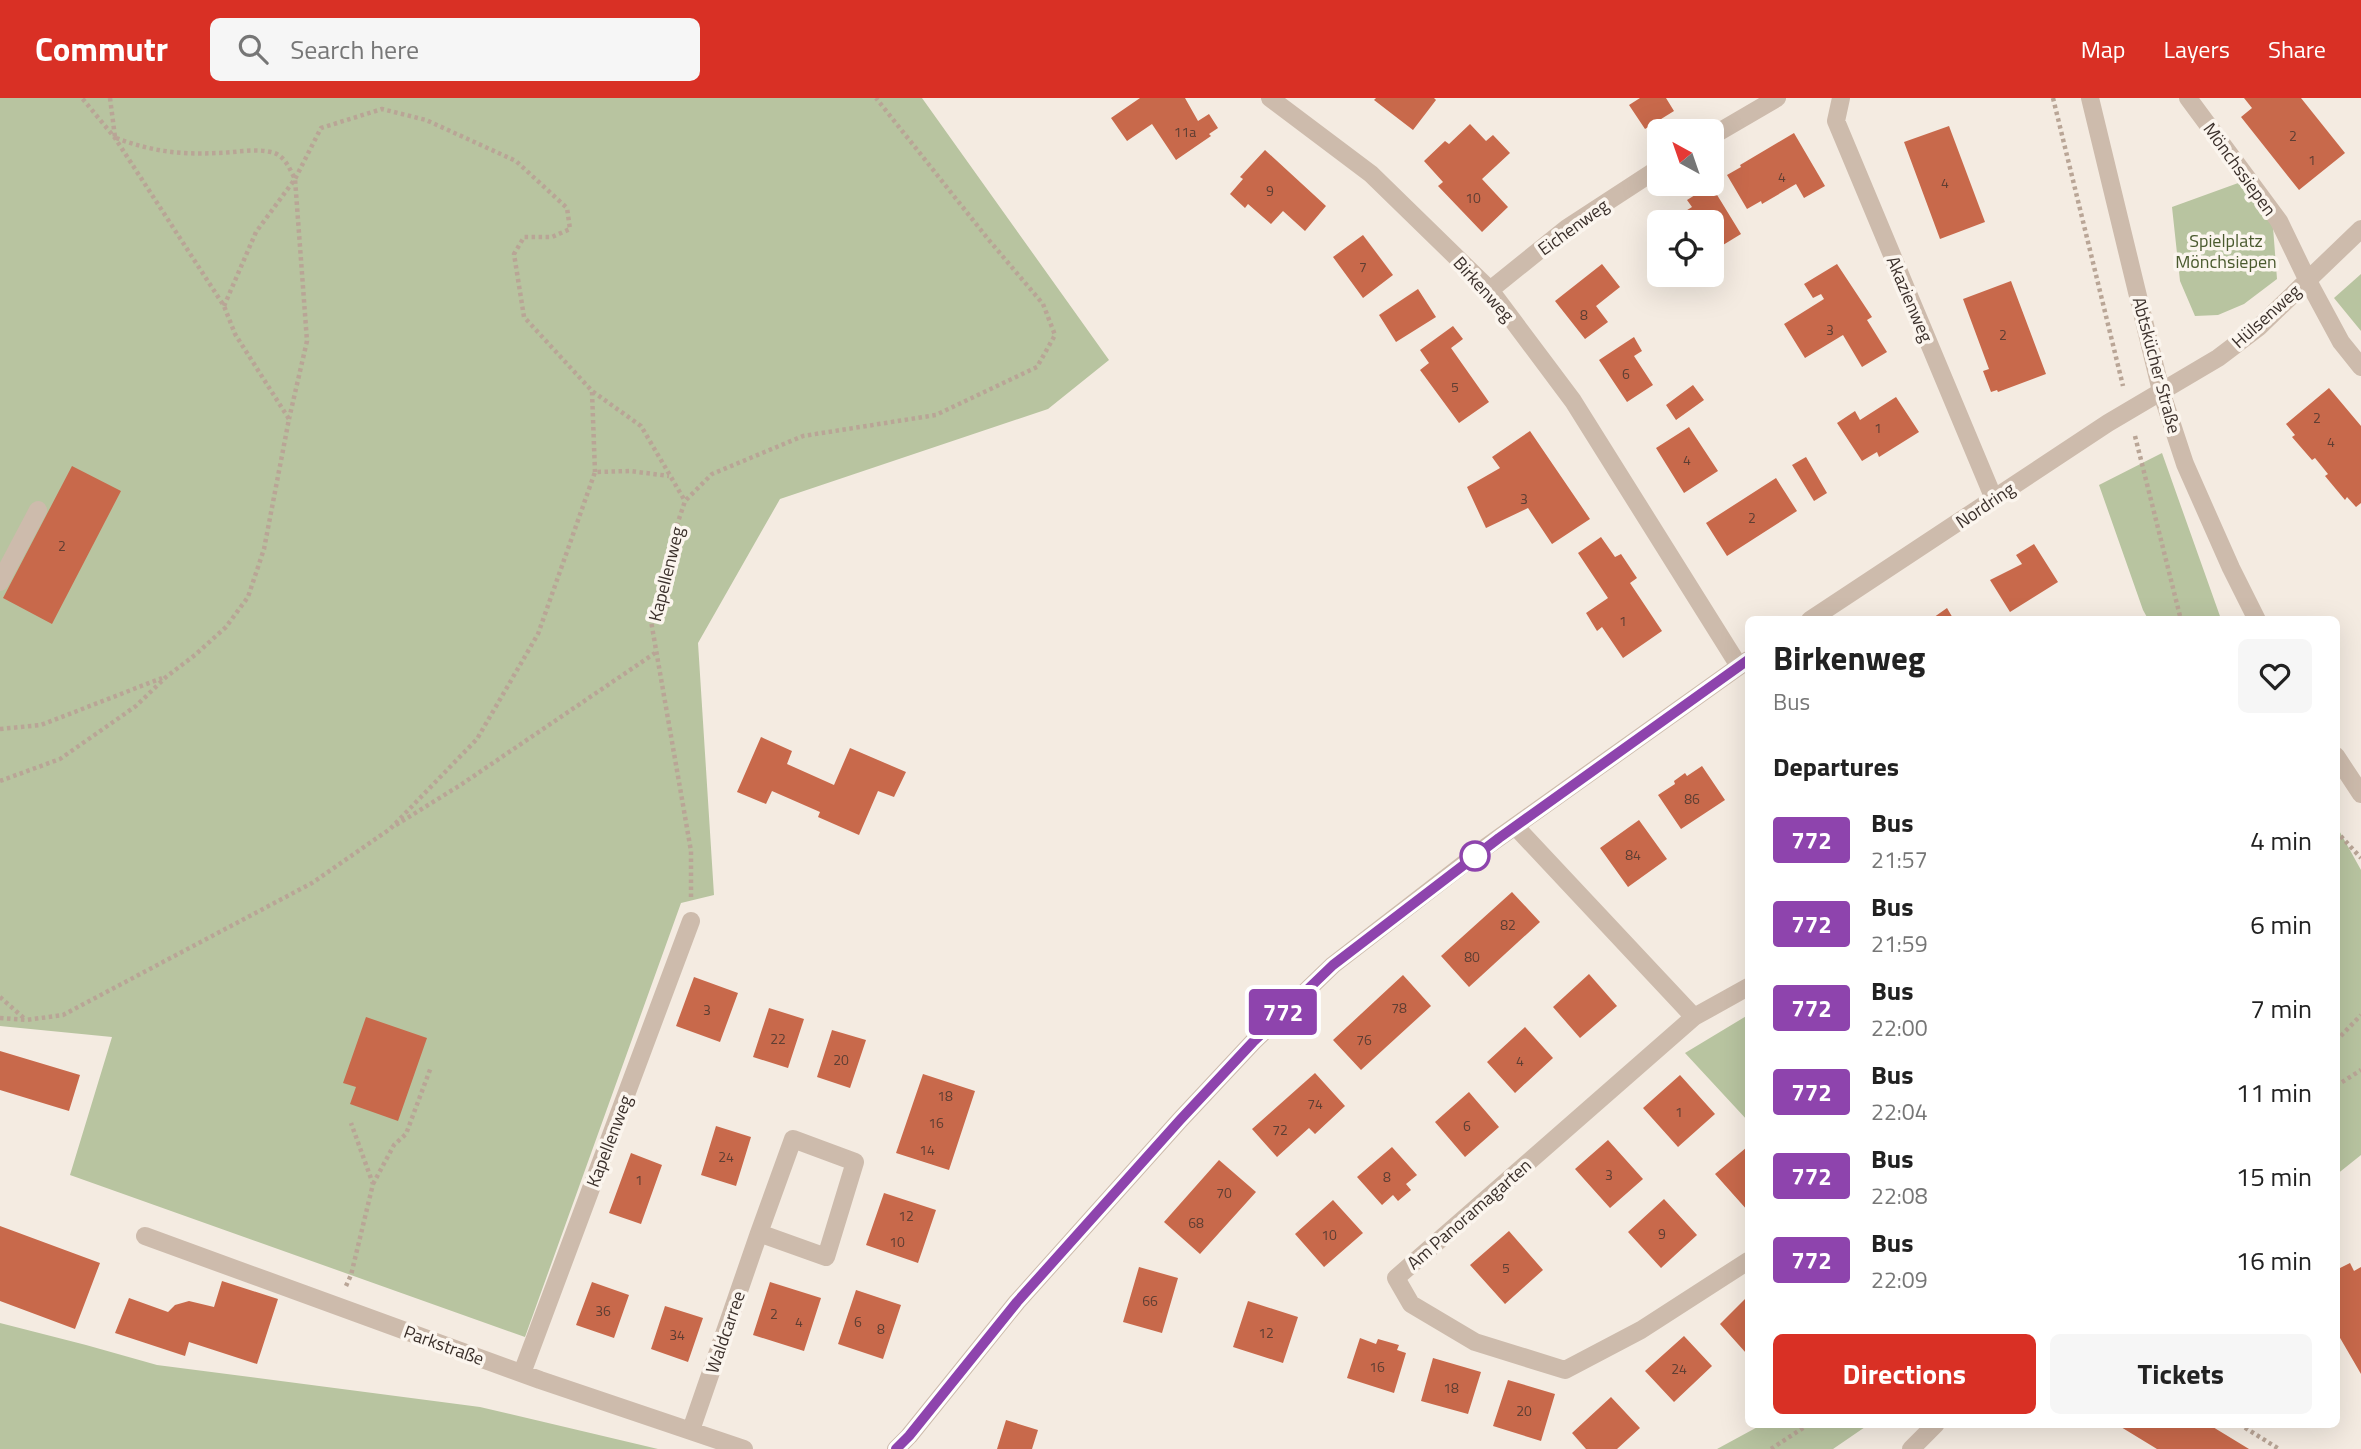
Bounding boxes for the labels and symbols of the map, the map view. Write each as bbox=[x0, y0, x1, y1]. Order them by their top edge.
street label: Mönchssiepen bbox=[2197, 117, 2283, 221]
north arrow bbox=[1647, 119, 1724, 196]
house number: 11a bbox=[1174, 121, 1196, 142]
house number: 2 bbox=[2289, 125, 2297, 146]
house number: 1 bbox=[2308, 149, 2316, 170]
house number: 4 bbox=[1778, 166, 1786, 187]
house number: 4 bbox=[1941, 172, 1949, 193]
house number: 9 bbox=[1266, 180, 1274, 201]
house number: 10 bbox=[1465, 187, 1481, 208]
street label: Eichenweg bbox=[1532, 192, 1614, 262]
park label: Spielplatz Mönchsiepen bbox=[2175, 227, 2277, 275]
street label: Birkenweg bbox=[1447, 250, 1521, 328]
street label: Akazienweg bbox=[1880, 252, 1940, 346]
house number: 7 bbox=[1359, 256, 1367, 277]
street label: Hülsenweg bbox=[2225, 278, 2307, 354]
street label: Abtskücher Straße bbox=[2126, 294, 2188, 436]
house number: 8 bbox=[1580, 304, 1588, 325]
house number: 3 bbox=[1826, 319, 1834, 340]
house number: 2 bbox=[1999, 324, 2007, 345]
house number: 6 bbox=[1622, 363, 1630, 384]
house number: 5 bbox=[1451, 376, 1459, 397]
house number: 2 bbox=[2313, 407, 2321, 428]
house number: 1 bbox=[1874, 417, 1882, 438]
house number: 4 bbox=[2327, 431, 2335, 452]
house number: 4 bbox=[1683, 449, 1691, 470]
street label: Nordring bbox=[1950, 475, 2020, 535]
house number: 3 bbox=[1520, 488, 1528, 509]
house number: 2 bbox=[1748, 507, 1756, 528]
street label: Kapellenweg bbox=[641, 524, 691, 624]
house number: 2 bbox=[58, 535, 66, 556]
house number: 1 bbox=[1619, 610, 1627, 631]
house number: 86 bbox=[1684, 788, 1700, 809]
unlabelled marker bbox=[1460, 841, 1490, 871]
house number: 84 bbox=[1625, 844, 1641, 865]
house number: 82 bbox=[1500, 914, 1516, 935]
house number: 80 bbox=[1464, 946, 1480, 967]
line badge: 772 bbox=[1243, 989, 1323, 1035]
house number: 78 bbox=[1391, 997, 1407, 1018]
house number: 3 bbox=[703, 999, 711, 1020]
house number: 22 bbox=[770, 1028, 786, 1049]
house number: 76 bbox=[1356, 1029, 1372, 1050]
house number: 20 bbox=[833, 1049, 849, 1070]
house number: 4 bbox=[1516, 1050, 1524, 1071]
house number: 18 bbox=[937, 1085, 953, 1106]
street label: Kapellenweg bbox=[579, 1091, 639, 1191]
house number: 74 bbox=[1307, 1093, 1323, 1114]
house number: 1 bbox=[1675, 1101, 1683, 1122]
house number: 16 bbox=[928, 1112, 944, 1133]
house number: 6 bbox=[1463, 1115, 1471, 1136]
house number: 72 bbox=[1272, 1119, 1288, 1140]
house number: 14 bbox=[919, 1139, 935, 1160]
house number: 24 bbox=[718, 1146, 734, 1167]
street label: Am Panoramagarten bbox=[1401, 1152, 1537, 1276]
house number: 3 bbox=[1605, 1164, 1613, 1185]
house number: 8 bbox=[1383, 1166, 1391, 1187]
house number: 1 bbox=[635, 1169, 643, 1190]
house number: 70 bbox=[1216, 1182, 1232, 1203]
house number: 12 bbox=[898, 1205, 914, 1226]
house number: 68 bbox=[1188, 1212, 1204, 1233]
house number: 9 bbox=[1658, 1223, 1666, 1244]
house number: 10 bbox=[1321, 1224, 1337, 1245]
house number: 10 bbox=[889, 1231, 905, 1252]
house number: 5 bbox=[1502, 1257, 1510, 1278]
street label: Waldcarree bbox=[698, 1287, 752, 1377]
house number: 66 bbox=[1142, 1290, 1158, 1311]
house number: 36 bbox=[595, 1300, 611, 1321]
house number: 2 bbox=[770, 1303, 778, 1324]
house number: 4 bbox=[795, 1311, 803, 1332]
house number: 6 bbox=[854, 1311, 862, 1332]
street label: Parkstraße bbox=[400, 1318, 488, 1372]
house number: 8 bbox=[877, 1318, 885, 1339]
house number: 12 bbox=[1258, 1322, 1274, 1343]
house number: 34 bbox=[669, 1324, 685, 1345]
house number: 16 bbox=[1369, 1356, 1385, 1377]
house number: 24 bbox=[1671, 1358, 1687, 1379]
house number: 18 bbox=[1443, 1377, 1459, 1398]
house number: 20 bbox=[1516, 1400, 1532, 1421]

